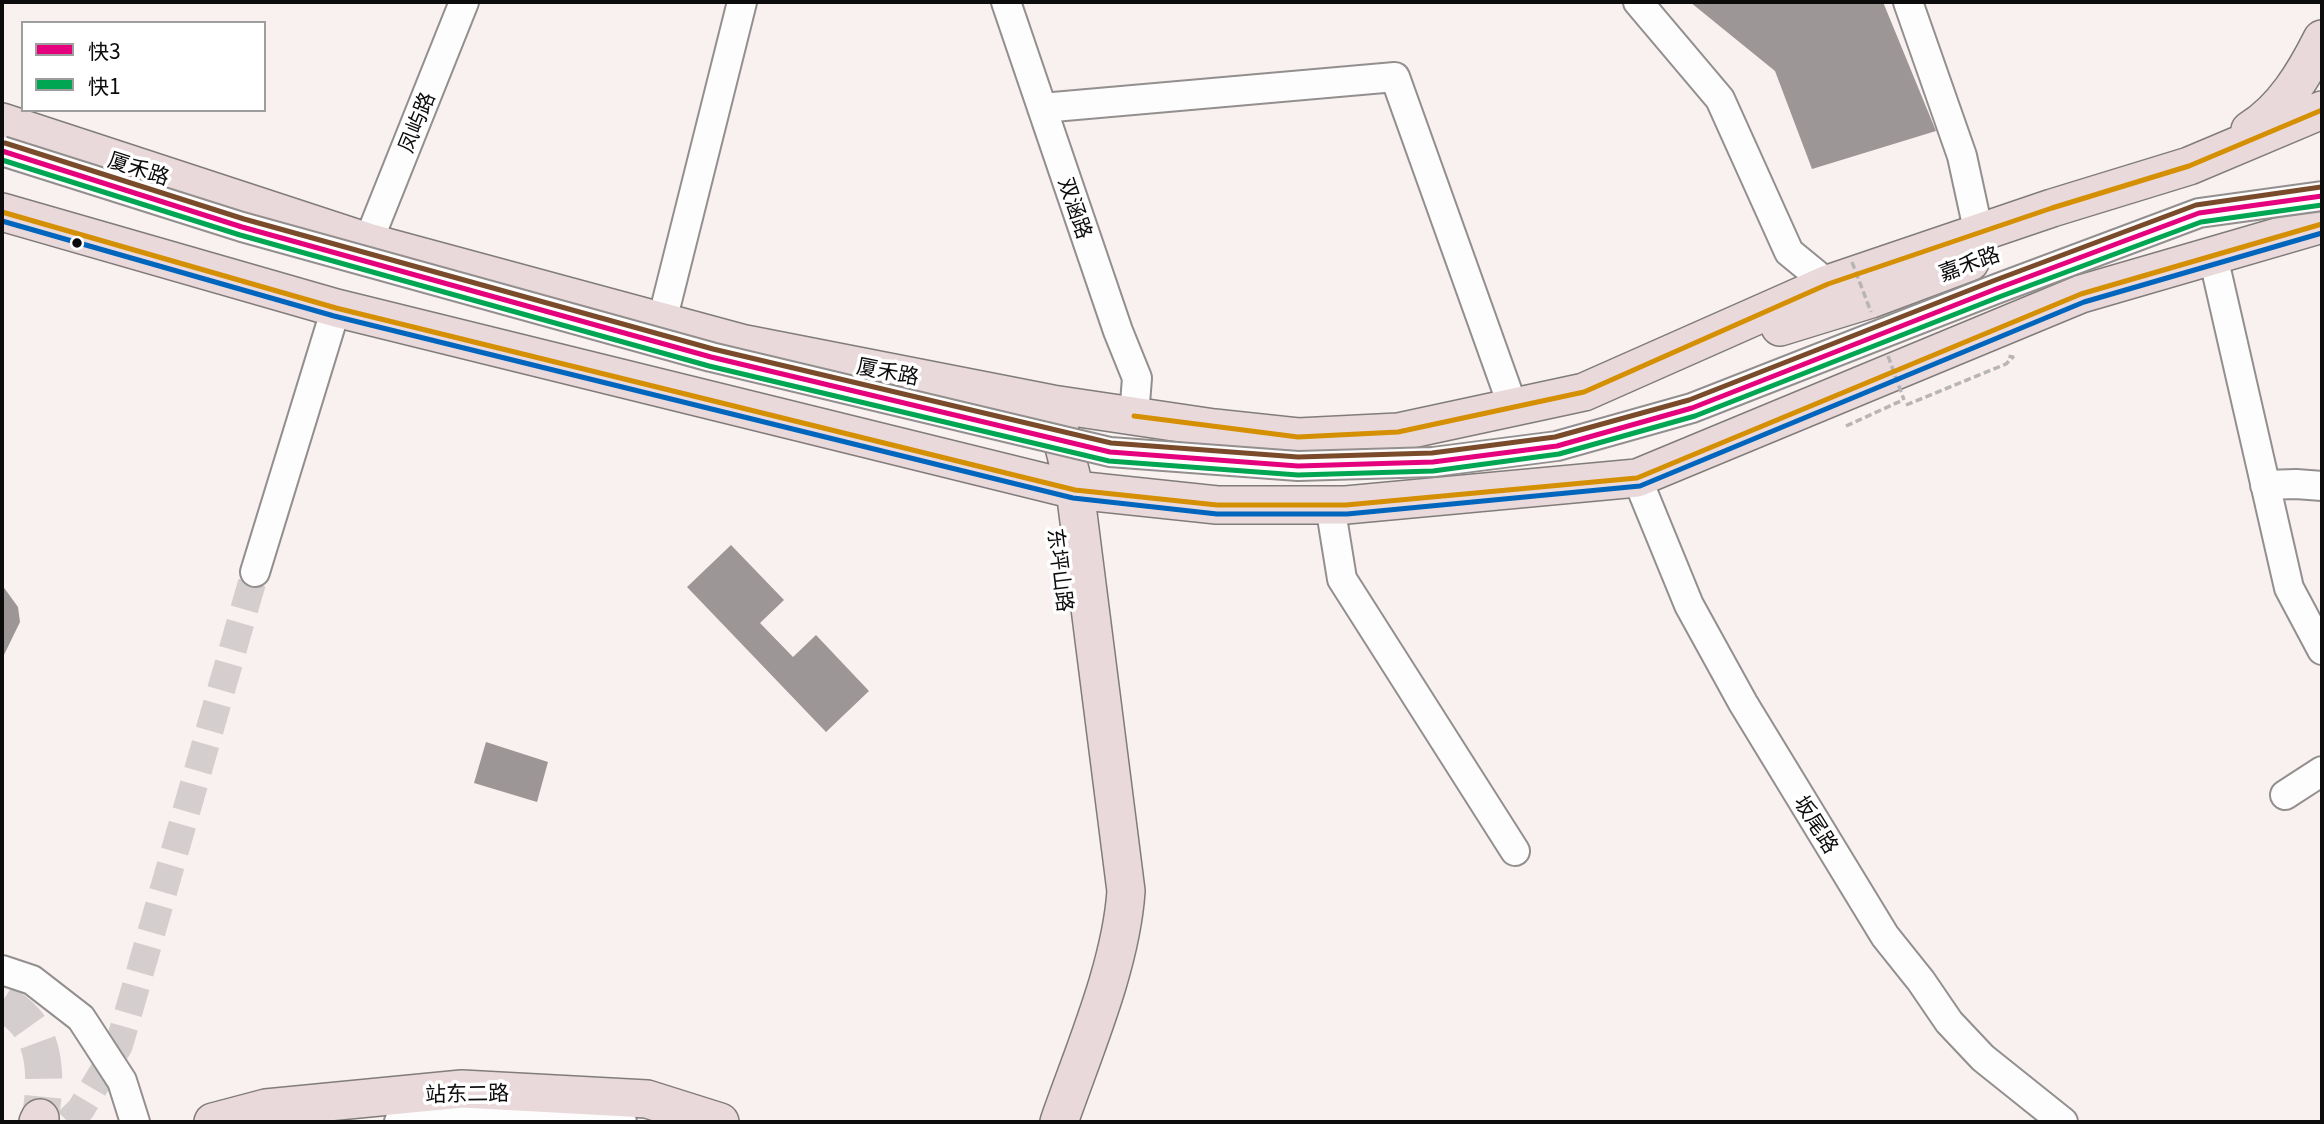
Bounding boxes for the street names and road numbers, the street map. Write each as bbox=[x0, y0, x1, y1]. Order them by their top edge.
street label: 凤屿路 bbox=[393, 88, 439, 156]
street label: 厦禾路 bbox=[105, 146, 173, 190]
street label: 双涵路 bbox=[1054, 174, 1098, 242]
street label: 嘉禾路 bbox=[1935, 240, 2003, 286]
street label: 厦禾路 bbox=[855, 353, 921, 389]
street label: 东坪山路 bbox=[1043, 527, 1079, 613]
street label: 坂尾路 bbox=[1790, 791, 1844, 857]
street label: 站东二路 bbox=[425, 1080, 509, 1106]

